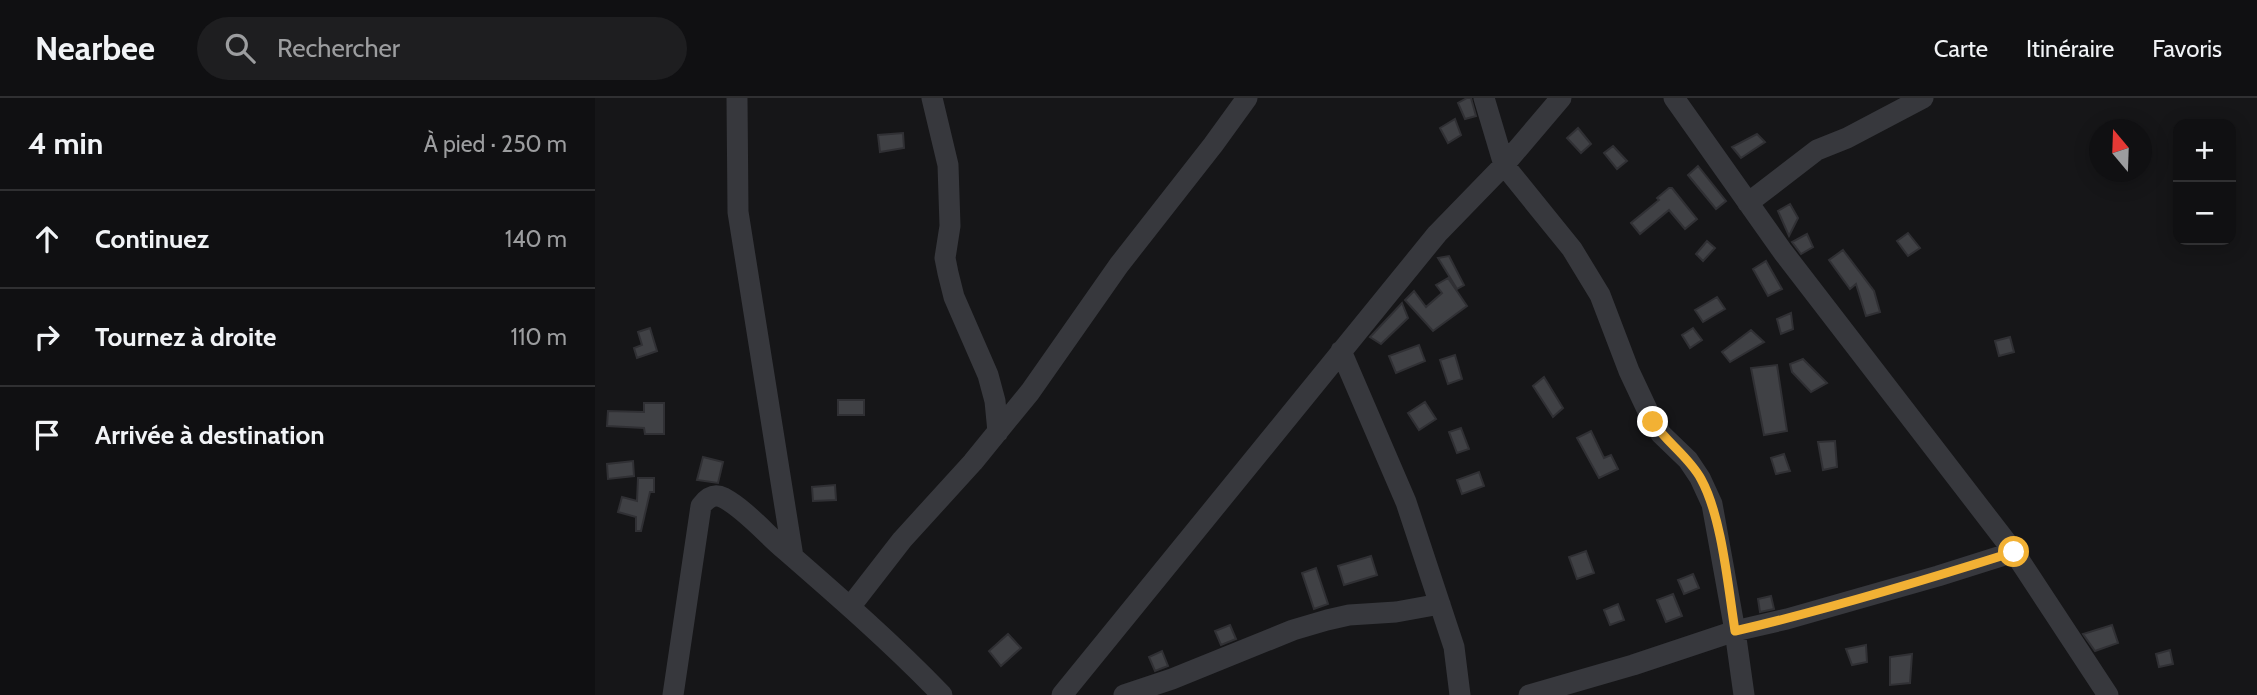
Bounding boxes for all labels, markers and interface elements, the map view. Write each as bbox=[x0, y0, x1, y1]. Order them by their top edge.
search box bbox=[197, 17, 687, 80]
text: Nearbee bbox=[35, 28, 155, 68]
icon: search bbox=[221, 29, 259, 67]
text: Rechercher bbox=[277, 32, 400, 64]
text: Carte bbox=[1934, 34, 1988, 63]
text: Itinéraire bbox=[2026, 34, 2114, 63]
text: Favoris bbox=[2152, 34, 2222, 63]
north arrow bbox=[2089, 119, 2152, 182]
map controls bbox=[2173, 119, 2236, 245]
button: + bbox=[2173, 119, 2236, 182]
text: 4 min bbox=[28, 125, 103, 162]
text: À pied · 250 m bbox=[424, 130, 567, 158]
button: − bbox=[2173, 182, 2236, 245]
icon: ahead bbox=[28, 220, 66, 258]
text: Continuez bbox=[95, 223, 209, 255]
text: 140 m bbox=[505, 225, 567, 253]
icon: right bbox=[28, 318, 66, 356]
text: Tournez à droite bbox=[95, 321, 277, 353]
text: 110 m bbox=[511, 323, 567, 351]
route end bbox=[1637, 406, 1668, 437]
icon: arrive bbox=[28, 416, 66, 454]
text: Arrivée à destination bbox=[95, 419, 325, 451]
route start bbox=[1998, 536, 2029, 567]

